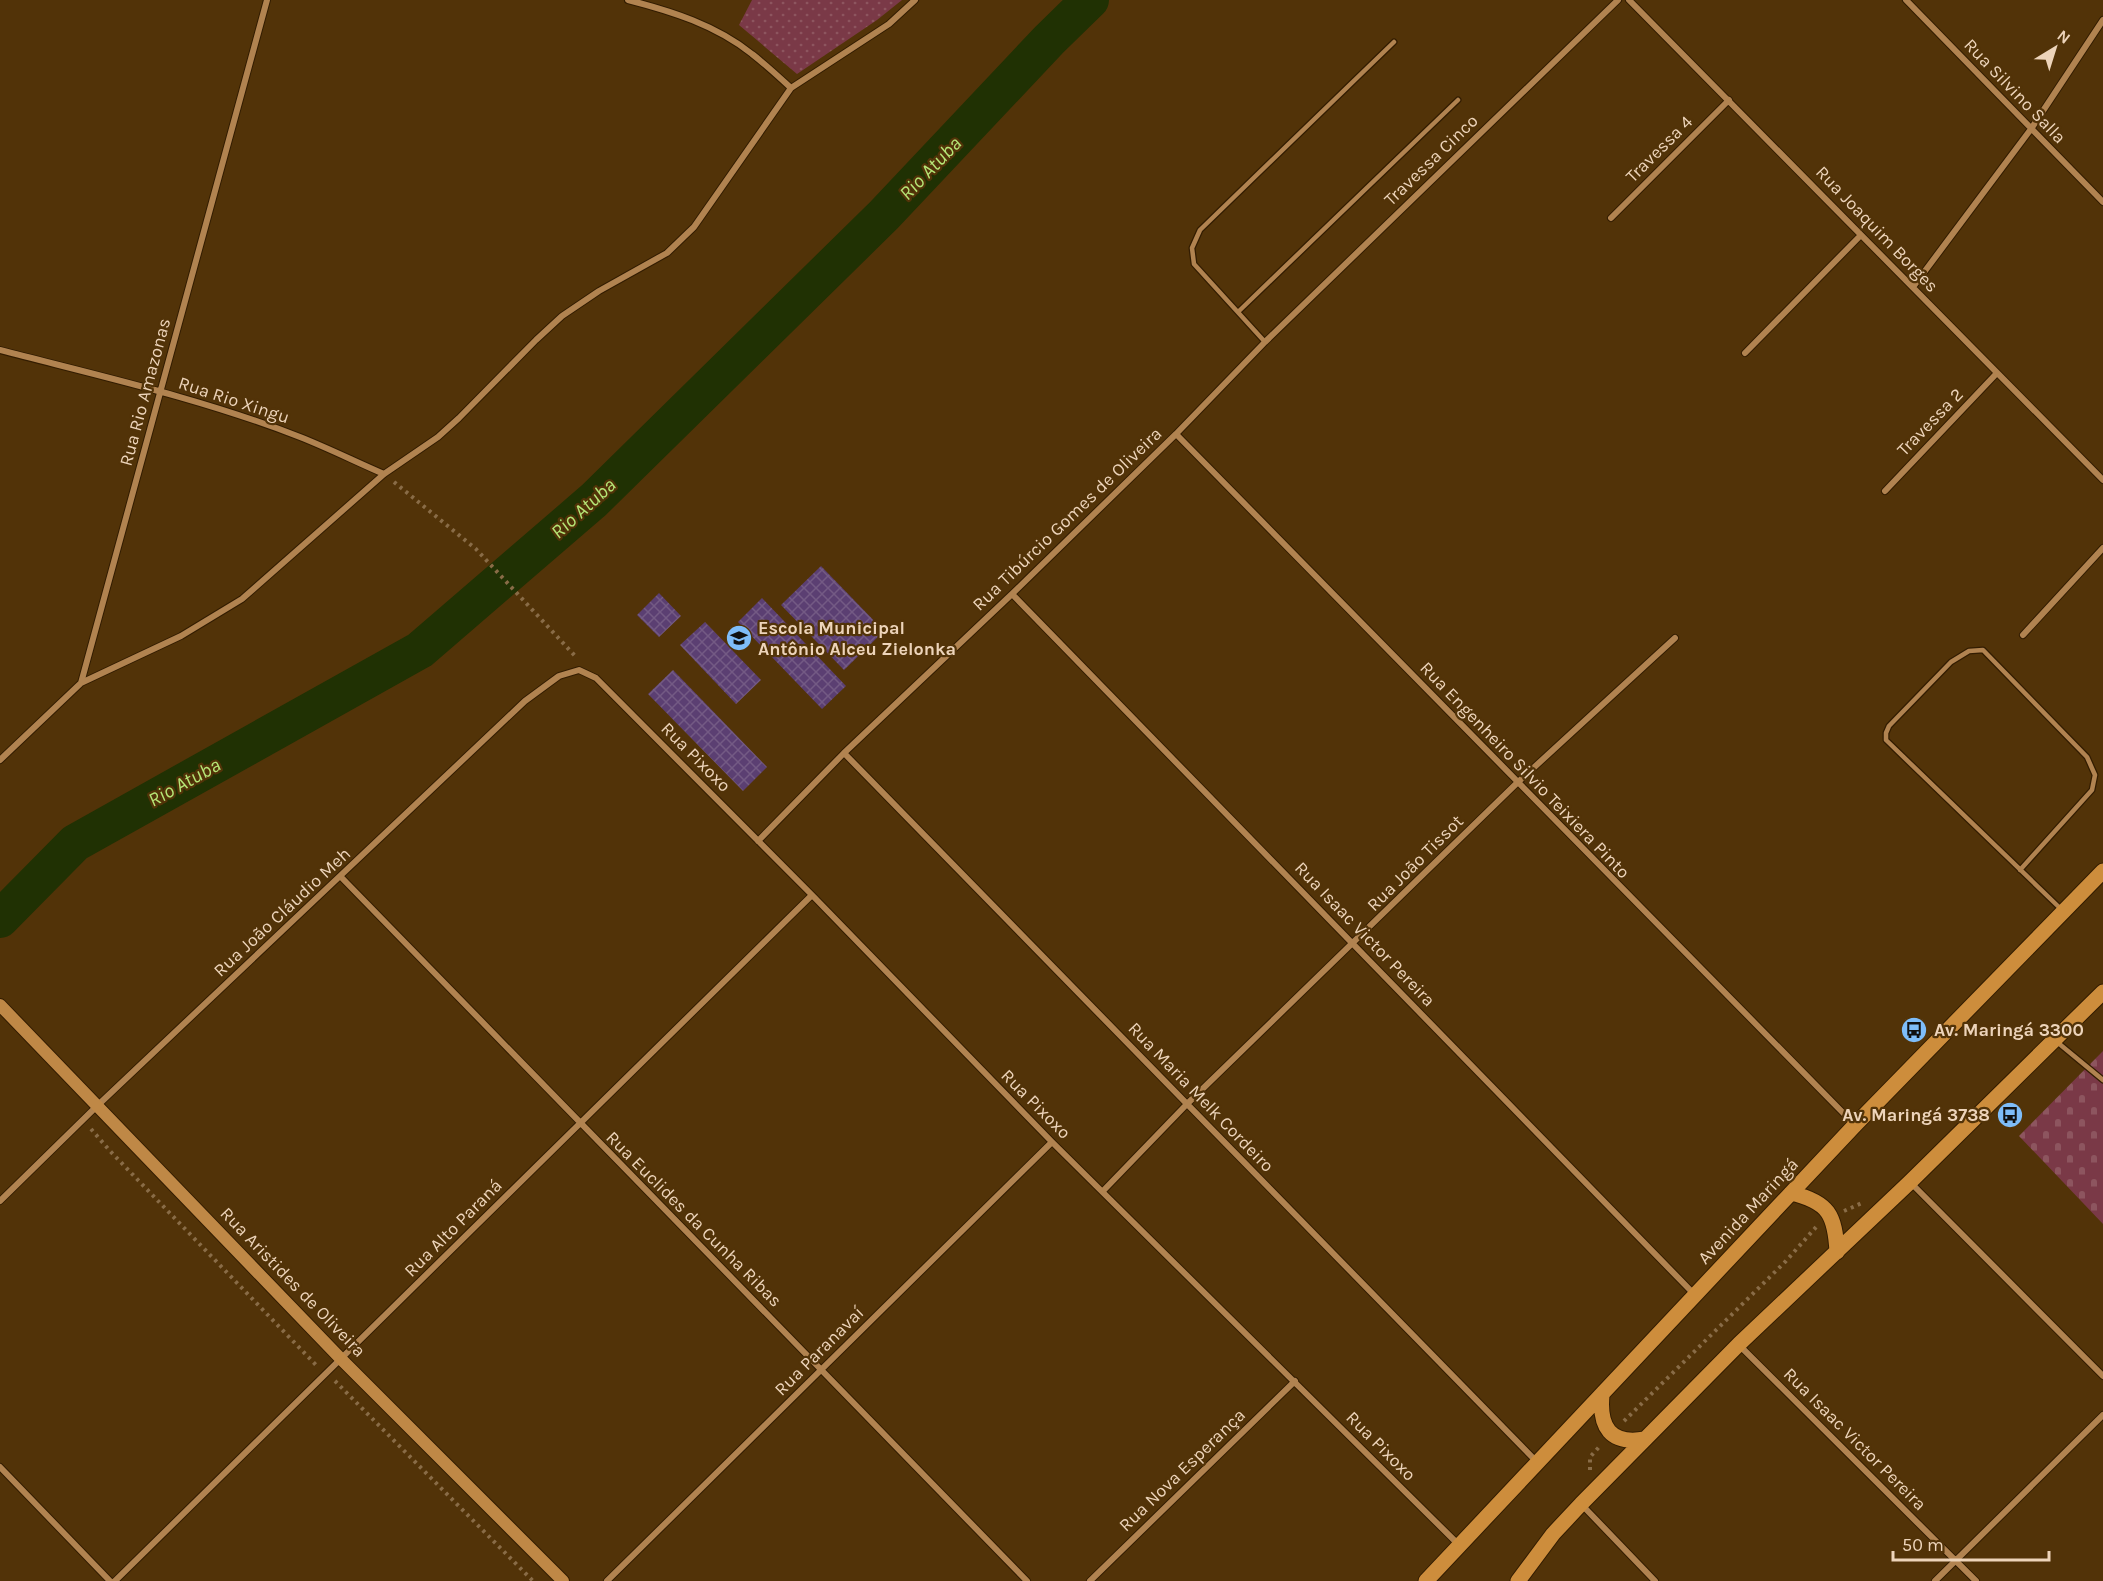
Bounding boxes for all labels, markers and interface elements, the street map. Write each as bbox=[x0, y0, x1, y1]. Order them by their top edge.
north arrow bbox=[2025, 18, 2085, 78]
text: N bbox=[2054, 26, 2074, 48]
street label: Rua Silvino Salla bbox=[1959, 34, 2071, 148]
street label: Travessa Cinco bbox=[1380, 110, 1482, 210]
street label: Travessa 4 bbox=[1621, 111, 1697, 187]
water label: Rio Atuba bbox=[895, 132, 966, 205]
street label: Rua Joaquim Borges bbox=[1811, 161, 1943, 297]
street label: Rua Rio Amazonas bbox=[115, 316, 175, 468]
street label: Rua Rio Xingu bbox=[176, 372, 292, 428]
street label: Travessa 2 bbox=[1892, 383, 1968, 461]
street label: Rua Tibúrcio Gomes de Oliveira bbox=[968, 423, 1166, 615]
water label: Rio Atuba bbox=[546, 473, 620, 543]
place label: Escola Municipal Antônio Alceu Zielonka bbox=[758, 617, 956, 660]
school or university icon: Escola Municipal Antônio Alceu Zielonka bbox=[724, 623, 754, 653]
street label: Rua Engenheiro Silvio Teixiera Pinto bbox=[1415, 657, 1635, 883]
street label: Rua Pixoxo bbox=[657, 718, 735, 796]
water label: Rio Atuba bbox=[144, 753, 224, 812]
street label: Rua João Tissot bbox=[1362, 810, 1468, 916]
street label: Rua João Cláudio Meh bbox=[209, 843, 355, 981]
street label: Rua Isaac Victor Pereira bbox=[1290, 857, 1440, 1011]
bus stop icon: Av. Maringá 3300 bbox=[1899, 1015, 1929, 1045]
street label: Rua Maria Melk Cordeiro bbox=[1124, 1017, 1278, 1177]
place label: Av. Maringá 3300 bbox=[1934, 1019, 2084, 1041]
street label: Rua Pixoxo bbox=[997, 1065, 1075, 1143]
bus stop icon: Av. Maringá 3738 bbox=[1995, 1100, 2025, 1130]
place label: Av. Maringá 3738 bbox=[1842, 1104, 1990, 1126]
street label: Rua Euclides da Cunha Ribas bbox=[602, 1127, 786, 1311]
street label: Avenida Maringá bbox=[1693, 1153, 1803, 1269]
street label: Rua Alto Paraná bbox=[399, 1174, 507, 1282]
street label: Rua Aristides de Oliveira bbox=[216, 1202, 370, 1362]
street label: Rua Paranavaí bbox=[770, 1301, 869, 1400]
street label: Rua Isaac Victor Pereira bbox=[1779, 1363, 1931, 1515]
street label: Rua Nova Esperança bbox=[1114, 1404, 1250, 1536]
street label: Rua Pixoxo bbox=[1342, 1407, 1420, 1485]
scale bar bbox=[1893, 1524, 2049, 1562]
text: 50 m bbox=[1902, 1534, 1944, 1556]

